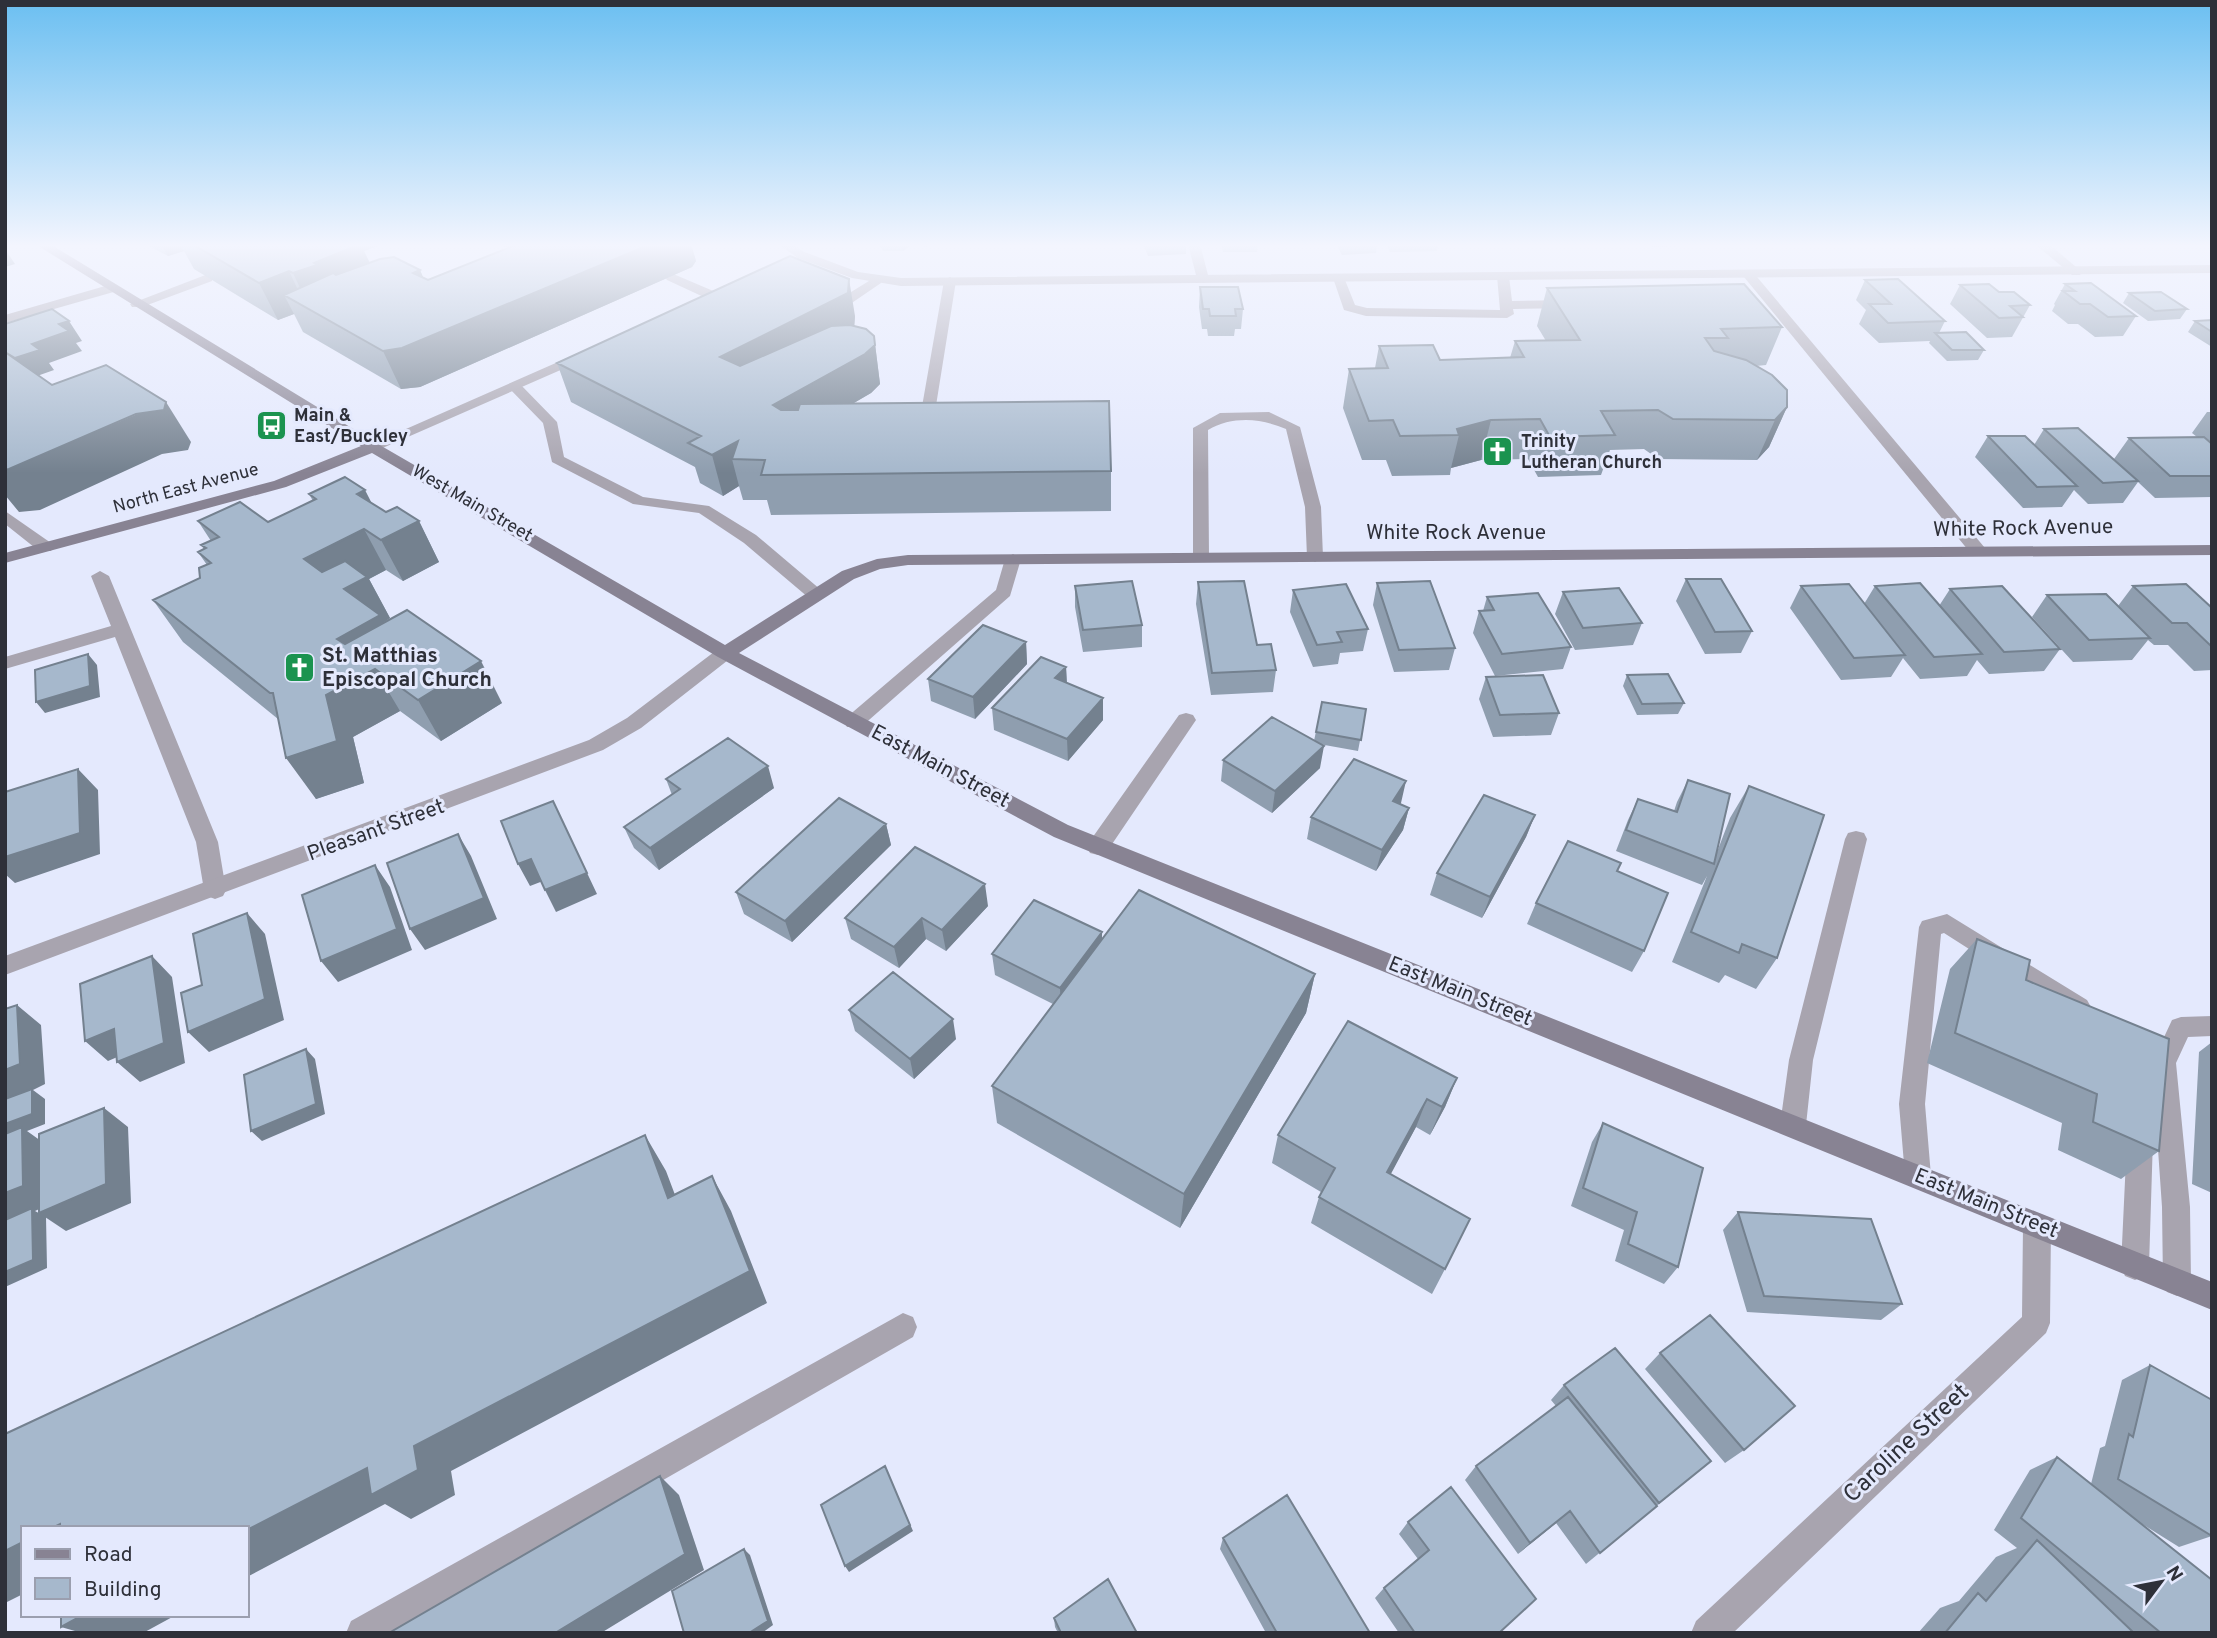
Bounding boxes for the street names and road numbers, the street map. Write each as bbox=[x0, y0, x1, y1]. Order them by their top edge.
street label: North East Avenue bbox=[111, 459, 261, 519]
street label: West Main Street bbox=[408, 460, 536, 548]
street label: White Rock Avenue bbox=[1933, 514, 2113, 544]
street label: White Rock Avenue bbox=[1366, 520, 1546, 547]
street label: East Main Street bbox=[866, 719, 1014, 815]
street label: Pleasant Street bbox=[304, 794, 448, 868]
street label: East Main Street bbox=[1384, 951, 1536, 1033]
street label: East Main Street bbox=[1910, 1163, 2062, 1245]
street label: Caroline Street bbox=[1838, 1378, 1976, 1510]

